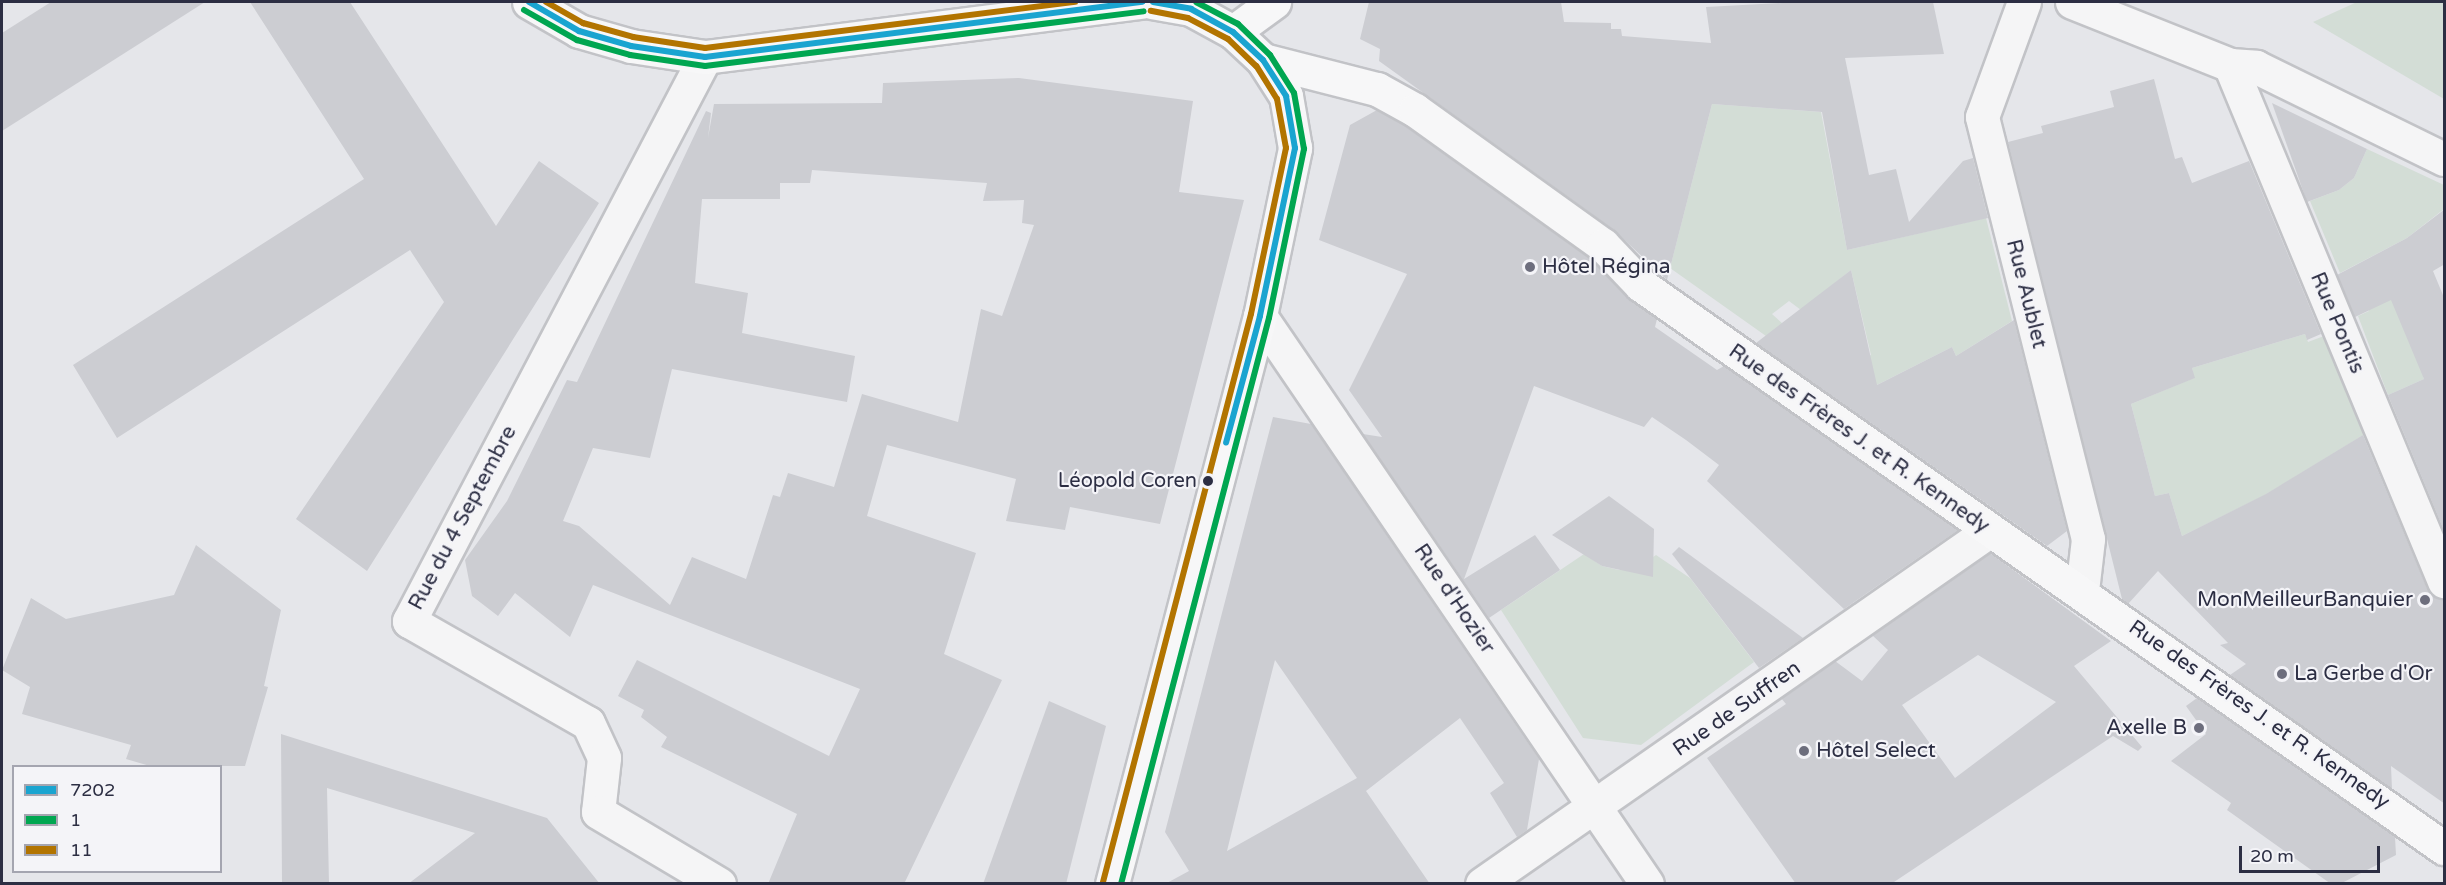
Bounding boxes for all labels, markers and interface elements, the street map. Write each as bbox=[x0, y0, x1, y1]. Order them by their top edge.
street label: Rue Aublet bbox=[2000, 237, 2052, 351]
place label: Hôtel Régina bbox=[1542, 254, 1671, 280]
marker: Hôtel Régina bbox=[1523, 260, 1537, 274]
street label: Rue Pontis bbox=[2304, 269, 2370, 377]
street label: Rue des Frères J. et R. Kennedy bbox=[1724, 339, 1994, 539]
street label: Rue du 4 Septembre bbox=[404, 422, 522, 614]
place label: Léopold Coren bbox=[1058, 469, 1197, 493]
marker: Léopold Coren bbox=[1202, 475, 1214, 487]
street label: Rue d'Hozier bbox=[1408, 539, 1500, 659]
place label: MonMeilleurBanquier bbox=[2197, 587, 2413, 613]
marker: MonMeilleurBanquier bbox=[2418, 593, 2432, 607]
street label: Rue des Frères J. et R. Kennedy bbox=[2124, 615, 2394, 815]
street label: Rue de Suffren bbox=[1668, 656, 1806, 762]
place label: La Gerbe d'Or bbox=[2294, 661, 2433, 687]
marker: La Gerbe d'Or bbox=[2275, 667, 2289, 681]
place label: Axelle B bbox=[2106, 715, 2187, 741]
marker: Axelle B bbox=[2192, 721, 2206, 735]
place label: Hôtel Select bbox=[1816, 738, 1936, 764]
marker: Hôtel Select bbox=[1797, 744, 1811, 758]
legend bbox=[12, 765, 222, 873]
text: 7202 bbox=[70, 779, 115, 801]
text: 1 bbox=[70, 809, 81, 831]
scale bar bbox=[2242, 834, 2383, 872]
text: 11 bbox=[70, 839, 93, 861]
text: 20 m bbox=[2250, 845, 2294, 867]

